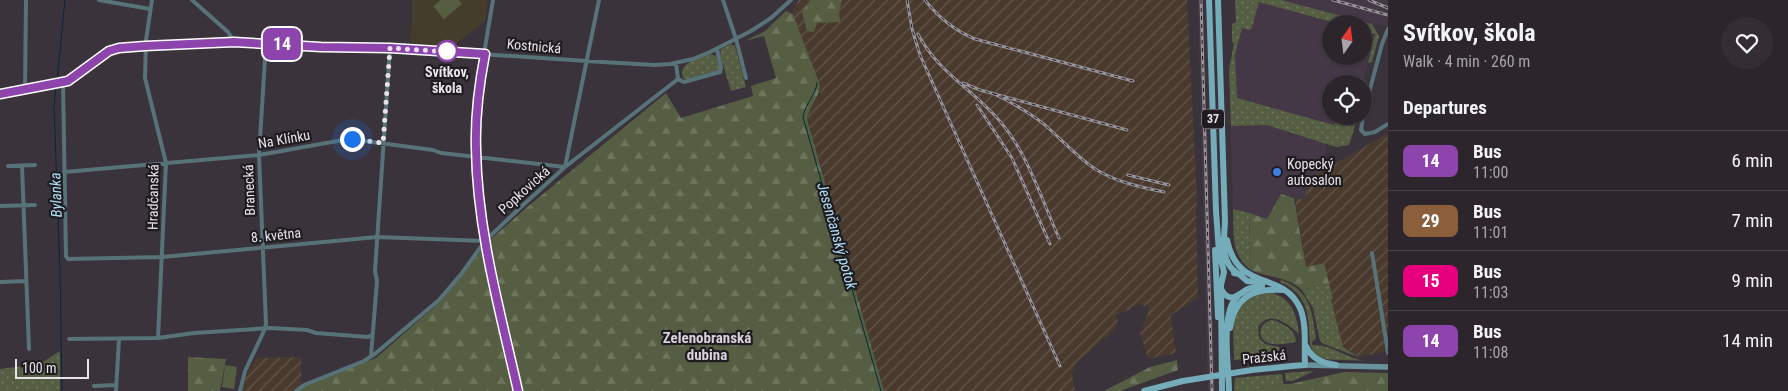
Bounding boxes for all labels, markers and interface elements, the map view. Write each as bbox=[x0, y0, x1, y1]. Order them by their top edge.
north arrow bbox=[1322, 15, 1372, 65]
map controls bbox=[1322, 15, 1372, 125]
button: heart bbox=[1721, 17, 1773, 69]
text: Svítkov, škola bbox=[1403, 19, 1536, 47]
line badge: 14 bbox=[260, 28, 304, 60]
text: 14 bbox=[273, 33, 291, 54]
street label: Kostnická bbox=[506, 36, 562, 56]
marker: Svítkov, škola bbox=[436, 40, 458, 62]
text: Walk · 4 min · 260 m bbox=[1403, 52, 1530, 71]
place label: Svítkov, škola bbox=[425, 64, 469, 96]
button: locate bbox=[1322, 75, 1372, 125]
text: Departures bbox=[1403, 96, 1487, 119]
road number: 37 bbox=[1202, 110, 1224, 128]
street label: Na Klínku bbox=[257, 127, 311, 151]
your location bbox=[340, 127, 365, 152]
text: Bus bbox=[1473, 140, 1502, 163]
text: 6 min bbox=[1731, 149, 1773, 172]
text: 14 bbox=[1421, 150, 1440, 171]
place label: Kopecký autosalon bbox=[1287, 156, 1342, 188]
street label: Popkovická bbox=[495, 163, 553, 217]
text: 11:00 bbox=[1473, 163, 1508, 182]
street label: Hradčanská bbox=[144, 164, 162, 230]
street label: Branecká bbox=[240, 164, 258, 216]
marker: Kopecký autosalon bbox=[1271, 166, 1283, 178]
water label: Bylanka bbox=[46, 172, 66, 218]
water label: Jesenčanský potok bbox=[813, 181, 861, 292]
text: Bus bbox=[1473, 200, 1502, 223]
text: 7 min bbox=[1731, 209, 1773, 232]
text: 29 bbox=[1421, 210, 1440, 231]
text: 11:01 bbox=[1473, 223, 1508, 242]
street label: 8. května bbox=[250, 224, 302, 246]
text: Bus bbox=[1473, 260, 1502, 283]
text: 9 min bbox=[1731, 269, 1773, 292]
text: 15 bbox=[1421, 270, 1440, 291]
text: 11:03 bbox=[1473, 283, 1508, 302]
text: Bus bbox=[1473, 320, 1502, 343]
district label: Zelenobranská dubina bbox=[663, 329, 751, 364]
text: 14 min bbox=[1722, 329, 1773, 352]
text: 14 bbox=[1421, 330, 1440, 351]
text: 11:08 bbox=[1473, 343, 1508, 362]
street label: Pražská bbox=[1241, 347, 1287, 367]
scale bar bbox=[15, 356, 89, 379]
text: 100 m bbox=[22, 360, 57, 376]

